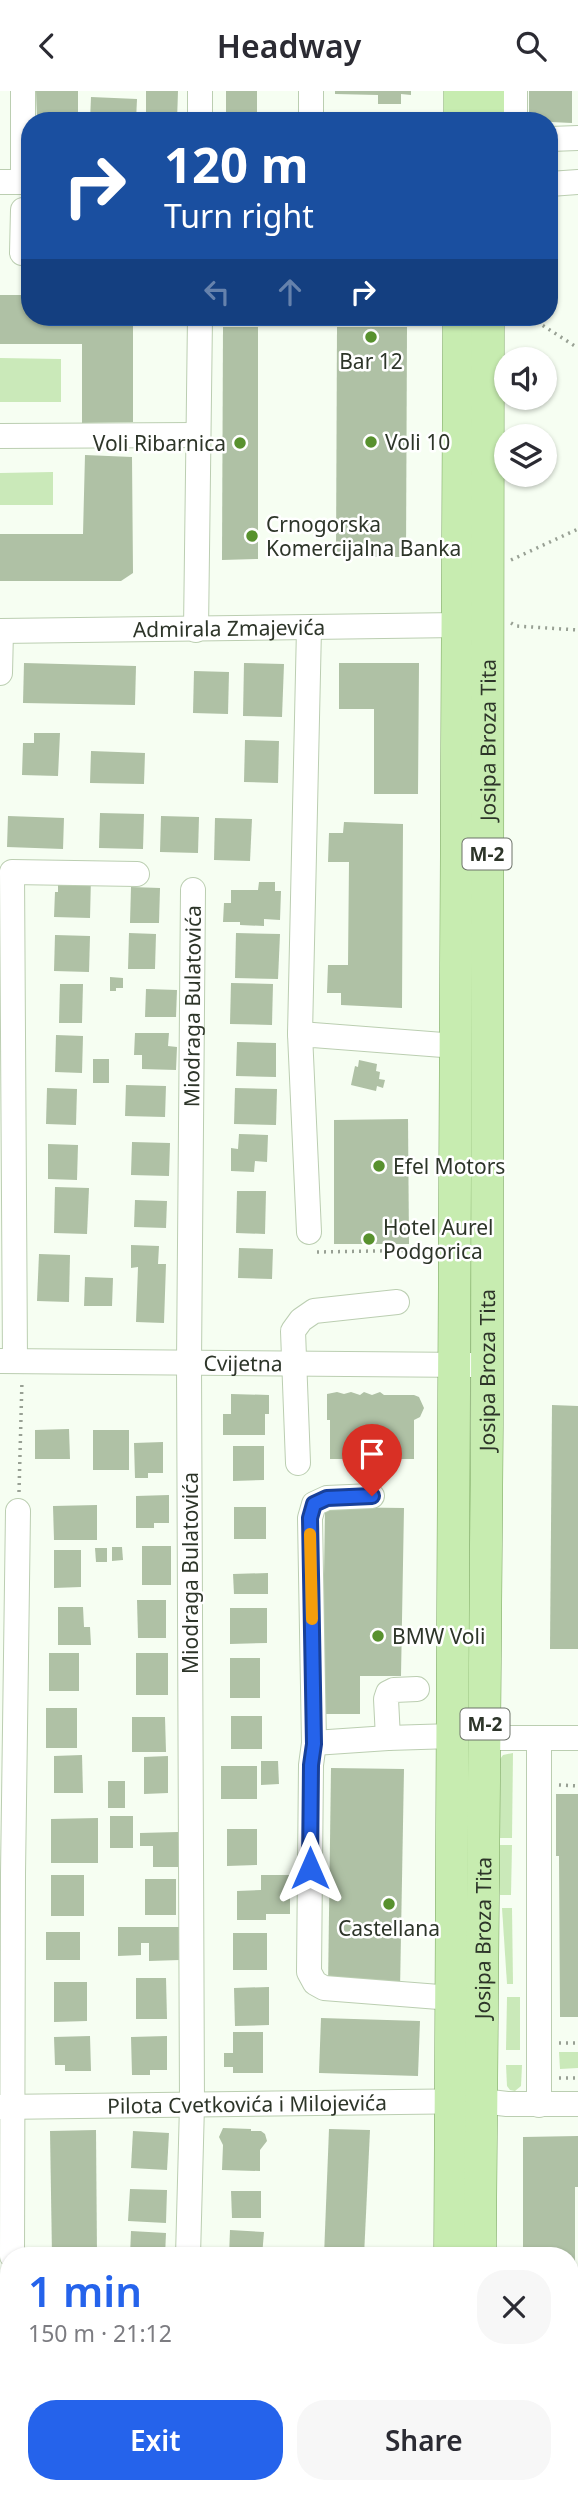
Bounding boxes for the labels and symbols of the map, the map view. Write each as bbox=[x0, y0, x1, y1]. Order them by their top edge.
marker: Bar 12 bbox=[363, 329, 379, 345]
place label: Bar 12 bbox=[339, 347, 403, 375]
place label: Voli 10 bbox=[385, 428, 450, 456]
place label: Voli Ribarnica bbox=[93, 429, 226, 457]
marker: Voli 10 bbox=[363, 434, 379, 450]
marker: Voli Ribarnica bbox=[232, 435, 248, 451]
place label: Crnogorska Komercijalna Banka bbox=[266, 510, 461, 562]
marker: Crnogorska Komercijalna Banka bbox=[244, 528, 260, 544]
street label: Admirala Zmajevića bbox=[133, 613, 325, 643]
street label: Josipa Broza Tita bbox=[474, 659, 502, 823]
road number: M-2 bbox=[462, 839, 512, 869]
street label: Miodraga Bulatovića bbox=[177, 905, 207, 1107]
place label: Efel Motors bbox=[393, 1152, 505, 1180]
marker: Efel Motors bbox=[371, 1158, 387, 1174]
place label: Hotel Aurel Podgorica bbox=[383, 1213, 493, 1265]
marker: Hotel Aurel Podgorica bbox=[361, 1231, 377, 1247]
street label: Josipa Broza Tita bbox=[473, 1289, 501, 1453]
street label: Cvijetna bbox=[203, 1349, 283, 1377]
pin bbox=[342, 1424, 402, 1496]
street label: Miodraga Bulatovića bbox=[176, 1472, 204, 1674]
place label: BMW Voli bbox=[392, 1622, 485, 1650]
marker: BMW Voli bbox=[370, 1628, 386, 1644]
road number: M-2 bbox=[461, 1709, 510, 1739]
position arrow bbox=[273, 1831, 347, 1905]
street label: Josipa Broza Tita bbox=[468, 1857, 497, 2021]
marker: Castellana bbox=[381, 1896, 397, 1912]
place label: Castellana bbox=[338, 1914, 440, 1942]
street label: Pilota Cvetkovića i Milojevića bbox=[107, 2088, 387, 2120]

